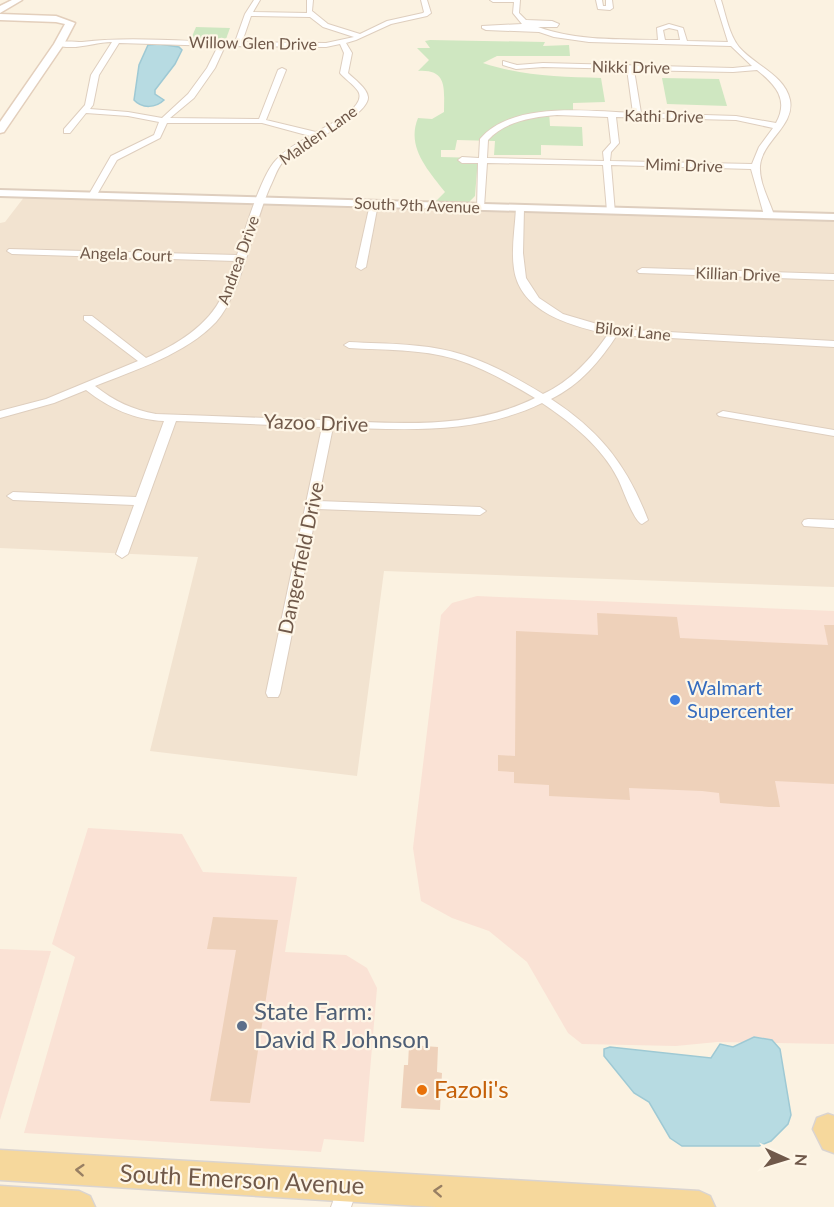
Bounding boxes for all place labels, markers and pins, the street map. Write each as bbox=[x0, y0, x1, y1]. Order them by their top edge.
place label: Walmart Supercenter bbox=[687, 675, 794, 722]
marker: Walmart Supercenter bbox=[668, 693, 682, 707]
place label: State Farm: David R Johnson bbox=[254, 996, 429, 1053]
marker: State Farm: David R Johnson bbox=[235, 1019, 249, 1033]
place label: Fazoli's bbox=[434, 1074, 509, 1103]
marker: Fazoli's bbox=[415, 1083, 429, 1097]

